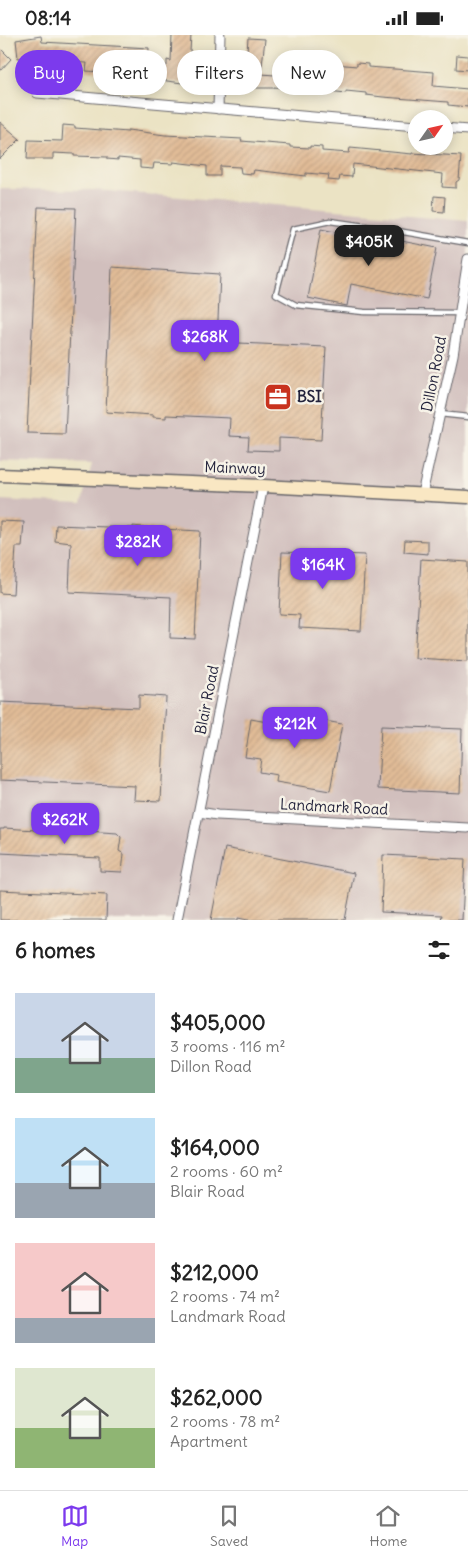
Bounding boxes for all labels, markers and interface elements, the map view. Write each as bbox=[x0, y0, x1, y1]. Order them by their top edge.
text: 08:14 bbox=[25, 6, 71, 30]
chip: Buy bbox=[15, 50, 83, 95]
chip: Rent bbox=[93, 50, 167, 95]
chip: Filters bbox=[177, 50, 262, 95]
chip: New bbox=[272, 50, 344, 95]
north arrow bbox=[408, 110, 452, 155]
map controls bbox=[408, 110, 453, 155]
pin: $405K bbox=[334, 225, 404, 267]
text: $405K bbox=[345, 231, 393, 251]
pin: $268K bbox=[170, 319, 240, 362]
text: $268K bbox=[182, 326, 228, 346]
street label: Dillon Road bbox=[417, 334, 450, 413]
office icon: BSI bbox=[263, 382, 293, 412]
place label: BSI bbox=[297, 387, 322, 406]
street label: Mainway bbox=[204, 457, 266, 478]
pin: $282K bbox=[103, 525, 173, 567]
text: $282K bbox=[115, 531, 161, 551]
pin: $164K bbox=[288, 547, 358, 590]
text: $164K bbox=[301, 554, 345, 574]
street label: Blair Road bbox=[191, 664, 223, 736]
pin: $212K bbox=[260, 707, 330, 749]
text: $212K bbox=[274, 713, 316, 733]
street label: Landmark Road bbox=[279, 794, 389, 819]
pin: $262K bbox=[30, 803, 100, 845]
text: $262K bbox=[42, 809, 88, 829]
icon: filters bbox=[425, 936, 453, 964]
text: 6 homes bbox=[15, 937, 95, 964]
text: $405,000 bbox=[170, 1009, 266, 1036]
icon: home bbox=[55, 1013, 115, 1073]
text: 3 rooms · 116 m² bbox=[170, 1036, 286, 1056]
text: Dillon Road bbox=[170, 1056, 252, 1076]
text: $164,000 bbox=[170, 1134, 260, 1161]
icon: home bbox=[55, 1138, 115, 1198]
text: 2 rooms · 60 m² bbox=[170, 1161, 283, 1181]
text: Blair Road bbox=[170, 1181, 245, 1201]
text: $212,000 bbox=[170, 1259, 259, 1286]
icon: home bbox=[55, 1263, 115, 1323]
text: 2 rooms · 74 m² bbox=[170, 1286, 280, 1306]
text: Landmark Road bbox=[170, 1306, 286, 1326]
text: $262,000 bbox=[170, 1384, 263, 1411]
icon: home bbox=[55, 1388, 115, 1448]
text: 2 rooms · 78 m² bbox=[170, 1411, 280, 1431]
text: Apartment bbox=[170, 1431, 248, 1451]
tab: Map bbox=[61, 1502, 89, 1550]
tab: Saved bbox=[210, 1502, 248, 1550]
tab: Home bbox=[370, 1502, 407, 1550]

